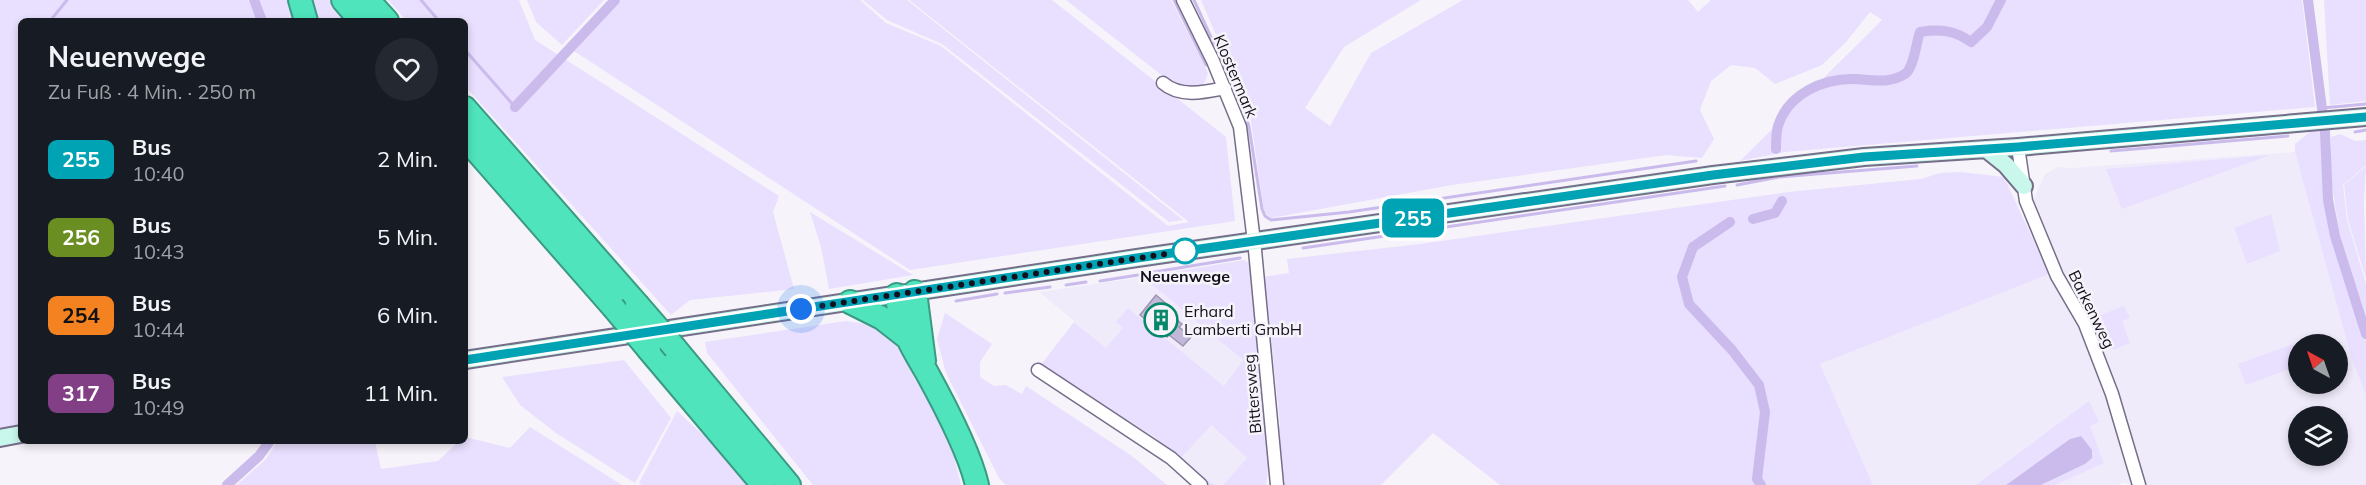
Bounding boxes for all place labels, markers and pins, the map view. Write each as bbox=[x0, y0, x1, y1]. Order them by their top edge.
marker: Neuenwege bbox=[1172, 238, 1198, 264]
place label: Neuenwege bbox=[1140, 266, 1230, 286]
place label: Erhard Lamberti GmbH bbox=[1184, 301, 1302, 339]
building icon: Erhard Lamberti GmbH bbox=[1143, 302, 1179, 338]

